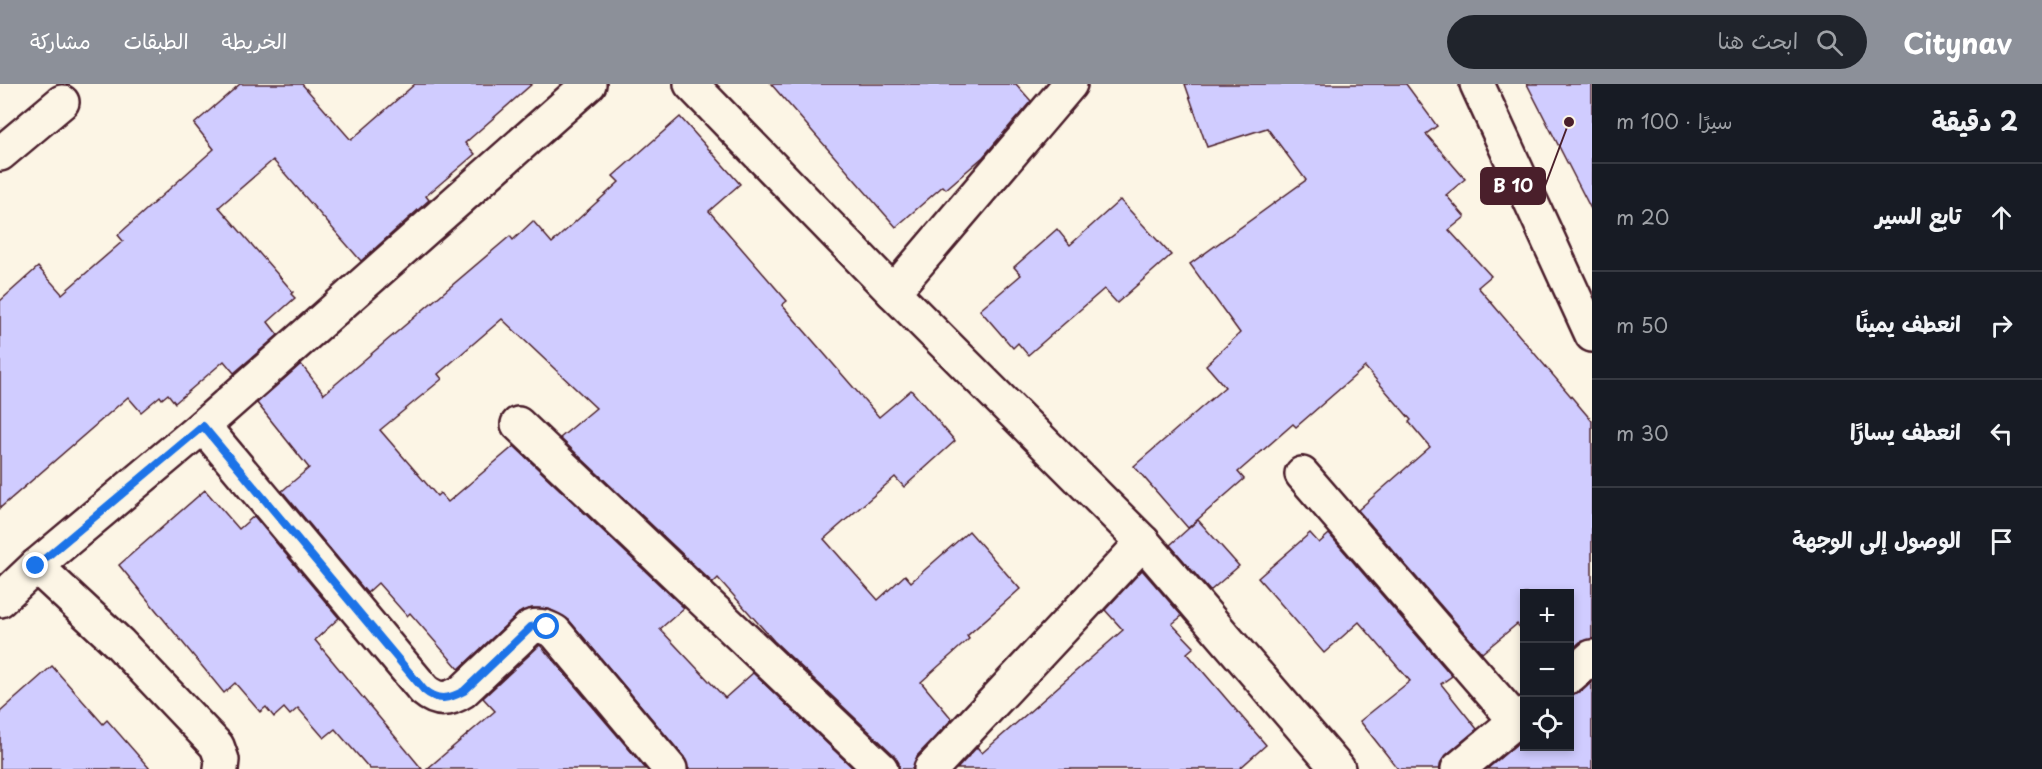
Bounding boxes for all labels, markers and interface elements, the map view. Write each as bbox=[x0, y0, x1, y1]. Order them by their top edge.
search box bbox=[1447, 15, 1867, 69]
text: Citynav bbox=[1903, 21, 2012, 64]
text: ابحث هنا bbox=[1717, 23, 1798, 56]
text: مشاركة bbox=[30, 24, 91, 56]
text: الطبقات bbox=[124, 24, 189, 56]
text: الخريطة bbox=[222, 24, 287, 56]
icon: search bbox=[1813, 26, 1846, 59]
text: 2 دقيقة bbox=[1931, 101, 2018, 140]
text: سيرًا · 100 m bbox=[1616, 106, 1733, 136]
callout: B 10 bbox=[1481, 168, 1545, 204]
text: B 10 bbox=[1493, 171, 1533, 198]
text: تابع السير bbox=[1876, 198, 1961, 231]
icon: ahead bbox=[1985, 201, 2018, 234]
text: 20 m bbox=[1616, 202, 1669, 232]
text: انعطف يمينًا bbox=[1856, 306, 1961, 339]
icon: right bbox=[1985, 309, 2018, 342]
text: 50 m bbox=[1616, 310, 1668, 340]
text: انعطف يسارًا bbox=[1850, 414, 1961, 447]
icon: left bbox=[1985, 417, 2018, 450]
text: 30 m bbox=[1616, 418, 1669, 448]
text: الوصول إلى الوجهة bbox=[1792, 522, 1961, 555]
icon: arrive bbox=[1985, 525, 2018, 558]
route end bbox=[22, 552, 48, 578]
map controls bbox=[1520, 589, 1574, 751]
button: + bbox=[1520, 589, 1574, 643]
route start bbox=[533, 613, 559, 639]
button: − bbox=[1520, 643, 1574, 697]
button: locate bbox=[1520, 697, 1574, 751]

